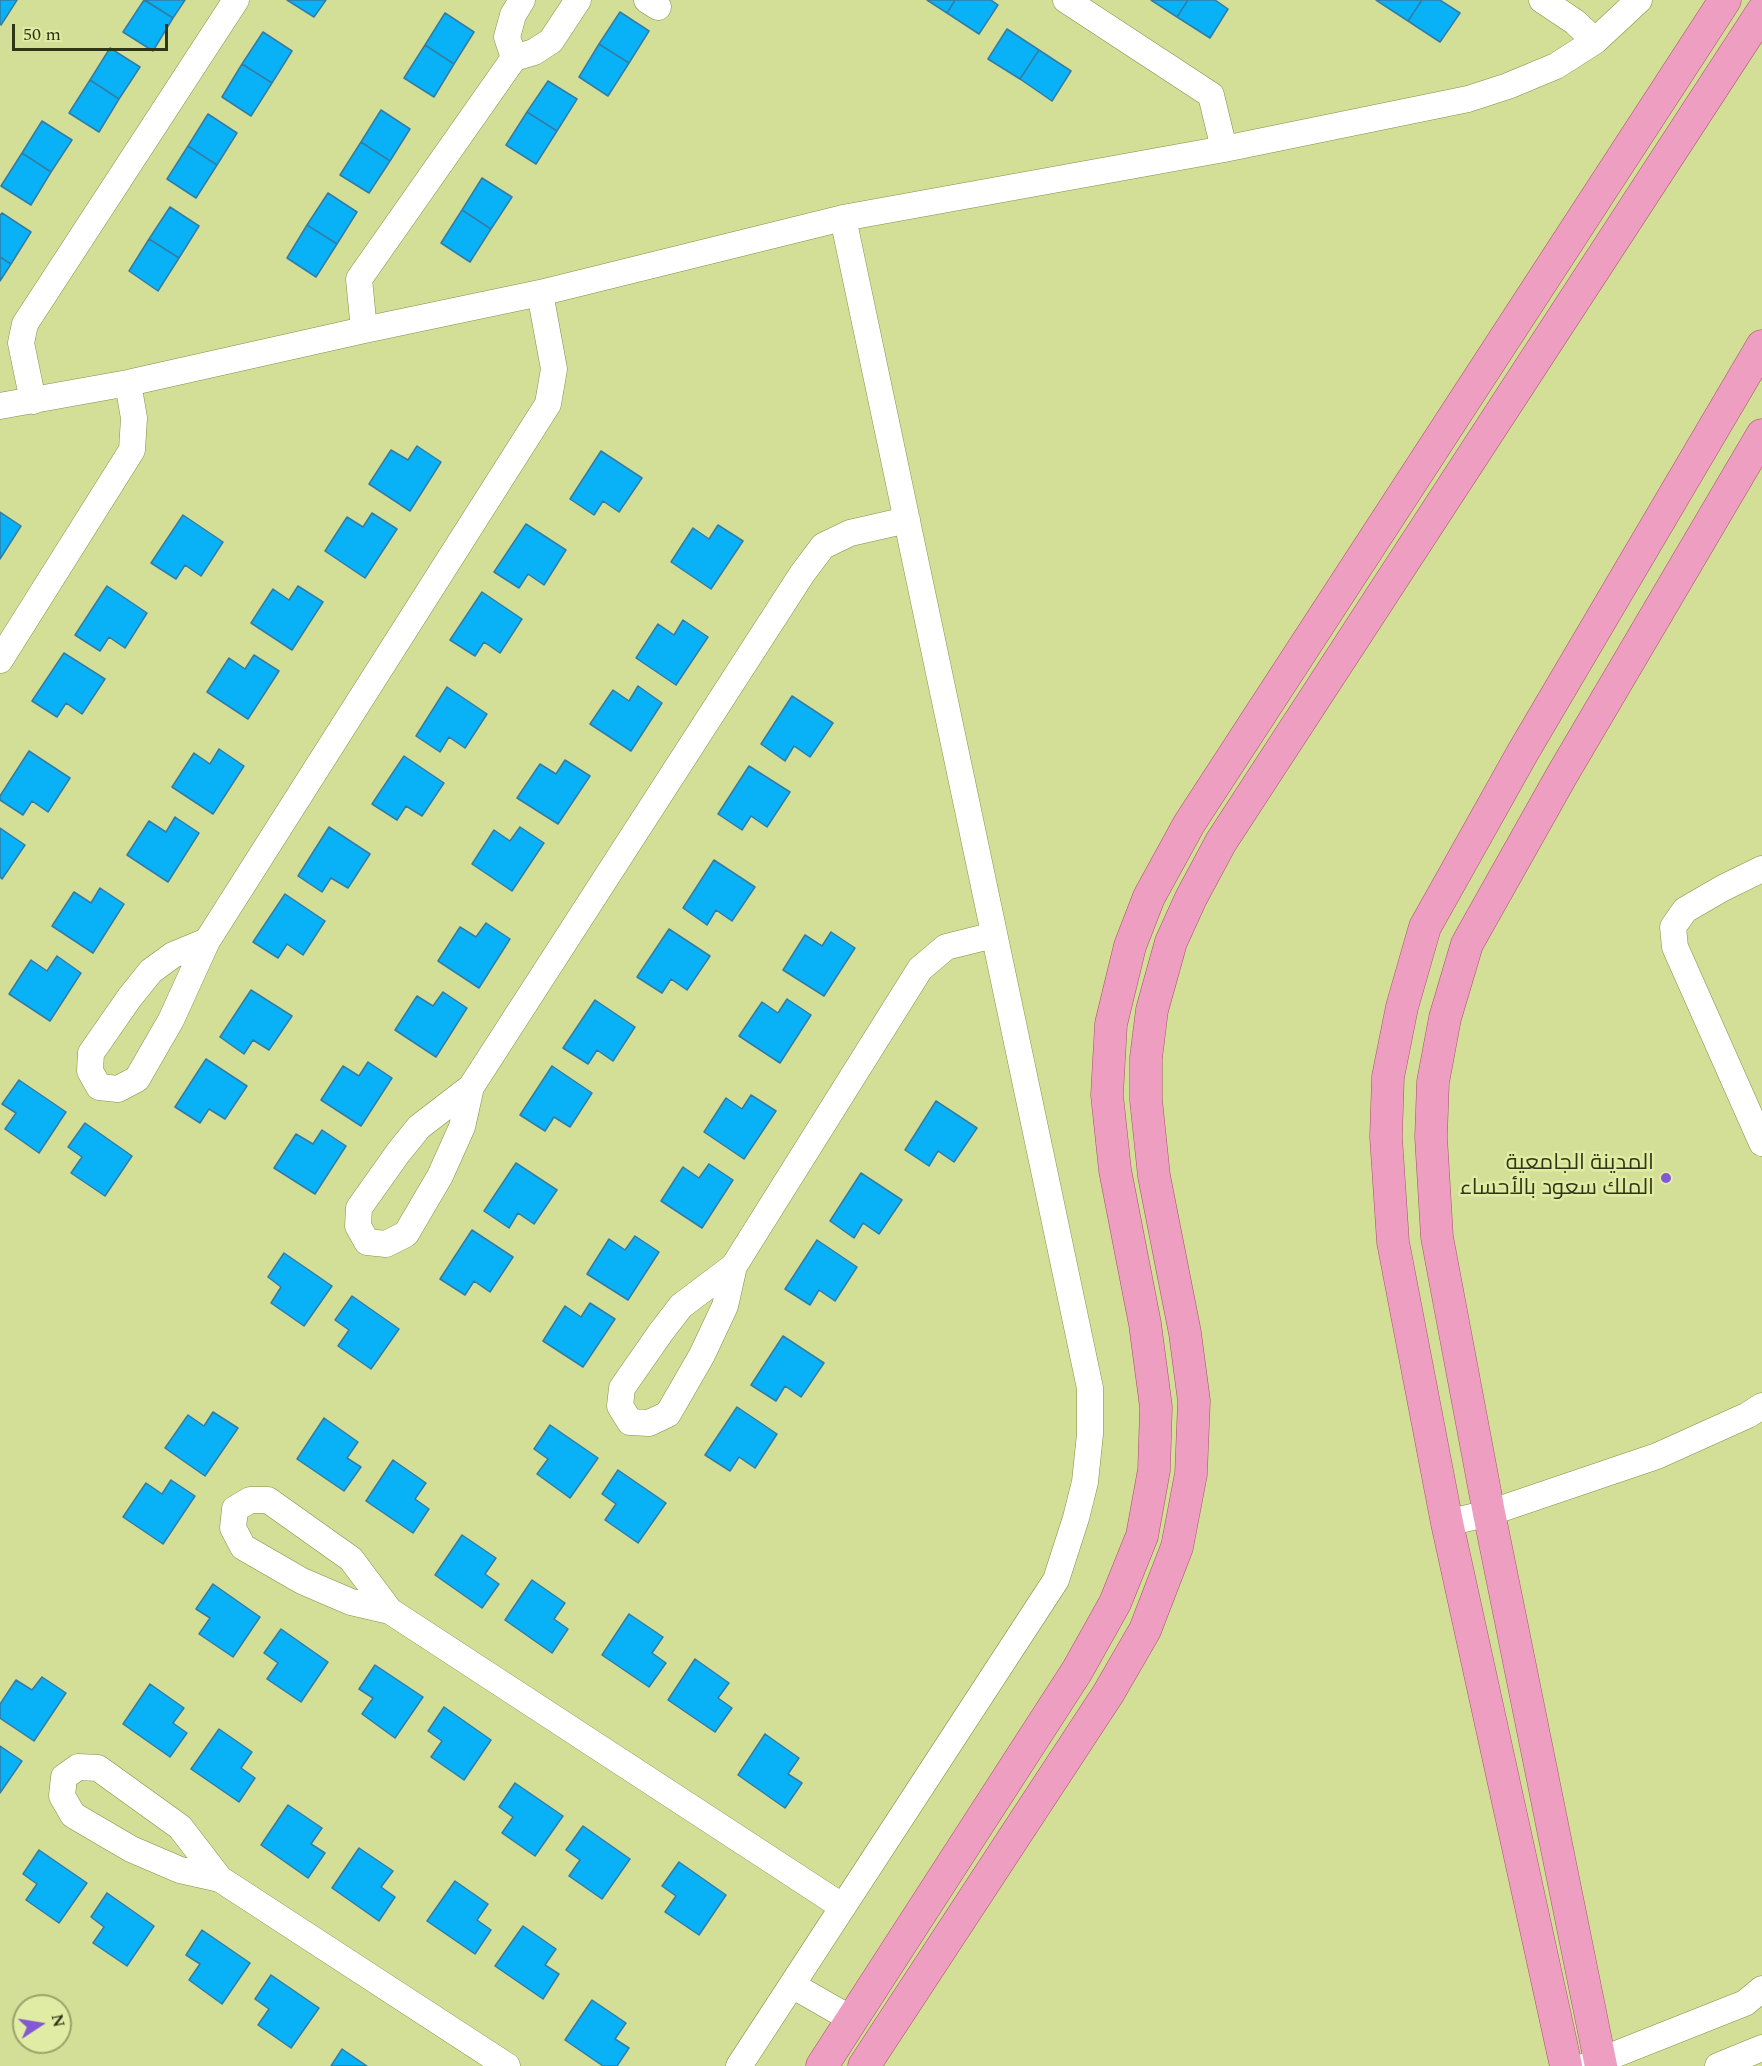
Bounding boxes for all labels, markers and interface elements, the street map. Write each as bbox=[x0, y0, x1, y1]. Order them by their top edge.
scale bar bbox=[15, 12, 171, 50]
text: 50 m bbox=[23, 21, 61, 48]
place label: المدينة الجامعية الملك سعود بالأحساء bbox=[1460, 1152, 1654, 1204]
marker: المدينة الجامعية الملك سعود بالأحساء bbox=[1659, 1171, 1673, 1185]
north arrow bbox=[12, 1994, 72, 2054]
text: N bbox=[45, 2012, 71, 2030]

